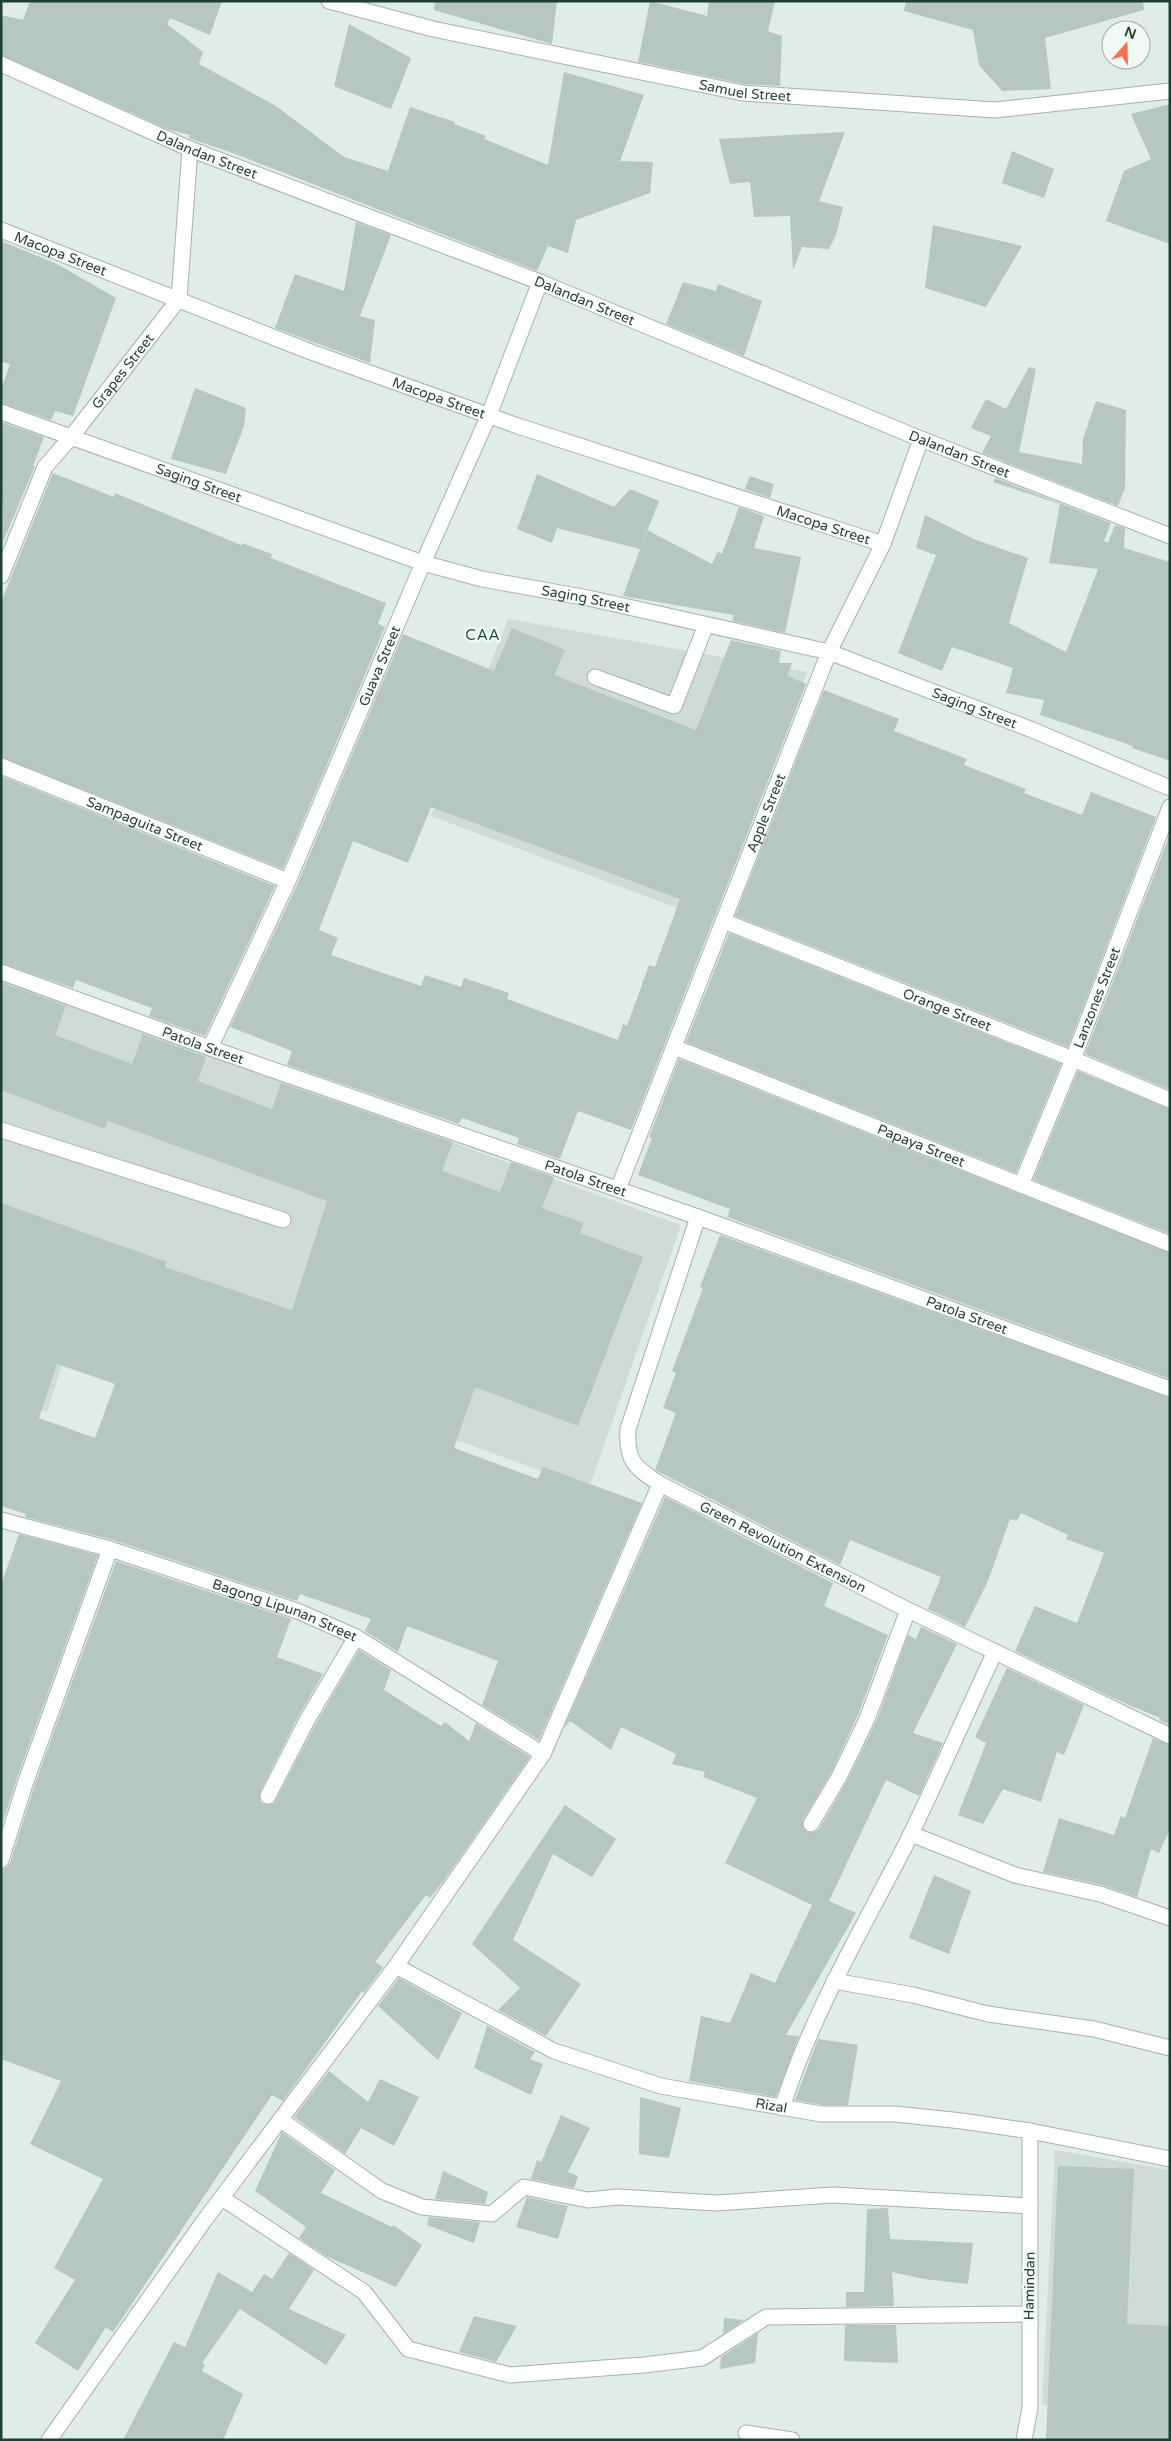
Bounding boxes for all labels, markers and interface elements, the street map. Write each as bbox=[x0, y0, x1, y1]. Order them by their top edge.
north arrow bbox=[1101, 20, 1151, 70]
text: N bbox=[1122, 23, 1138, 43]
street label: Samuel Street bbox=[697, 76, 792, 105]
street label: Dalandan Street bbox=[154, 127, 260, 183]
street label: Macopa Street bbox=[12, 228, 110, 280]
street label: Dalandan Street bbox=[532, 273, 638, 329]
street label: Grapes Street bbox=[88, 330, 158, 413]
street label: Macopa Street bbox=[390, 374, 488, 423]
street label: Dalandan Street bbox=[906, 427, 1013, 482]
street label: Saging Street bbox=[153, 460, 244, 507]
street label: Macopa Street bbox=[774, 502, 873, 549]
street label: Saging Street bbox=[540, 582, 632, 616]
street label: Guava Street bbox=[355, 623, 405, 709]
district label: CAA bbox=[465, 626, 501, 644]
street label: Saging Street bbox=[929, 684, 1020, 733]
street label: Apple Street bbox=[743, 771, 790, 855]
street label: Sampaguita Street bbox=[84, 793, 206, 855]
street label: Lanzones Street bbox=[1070, 944, 1124, 1051]
street label: Orange Street bbox=[900, 985, 994, 1035]
street label: Patola Street bbox=[160, 1023, 247, 1068]
street label: Papaya Street bbox=[875, 1121, 968, 1171]
street label: Patola Street bbox=[542, 1157, 629, 1201]
street label: Patola Street bbox=[924, 1293, 1010, 1338]
street label: Green Revolution Extension bbox=[697, 1498, 869, 1596]
street label: Bagong Lipunan Street bbox=[210, 1576, 360, 1646]
street label: Rizal bbox=[754, 2095, 788, 2117]
street label: Hamindan bbox=[1020, 2252, 1039, 2320]

